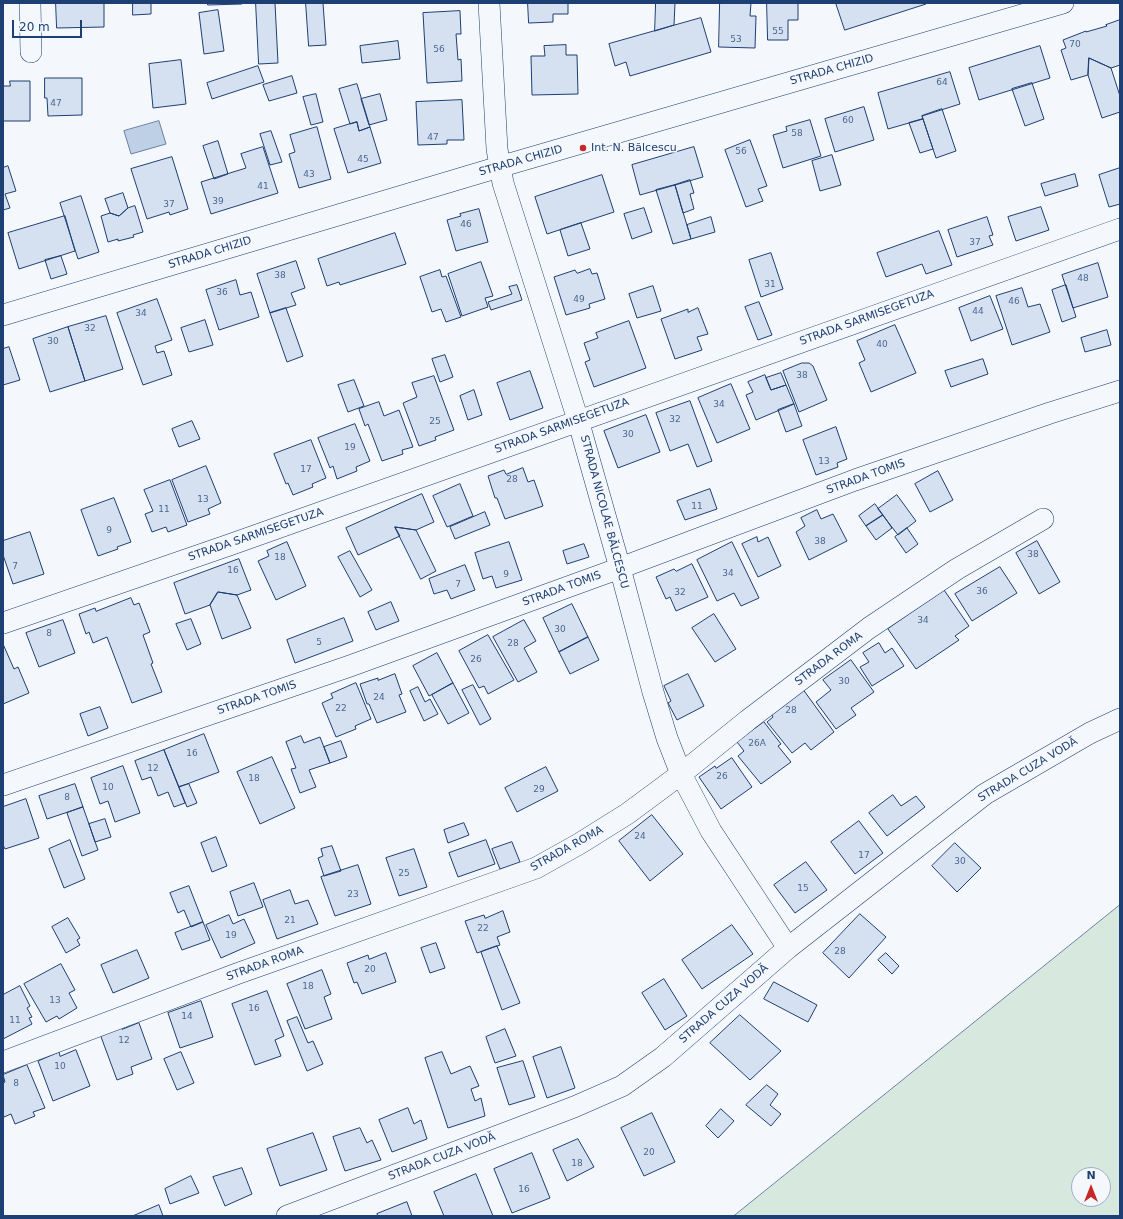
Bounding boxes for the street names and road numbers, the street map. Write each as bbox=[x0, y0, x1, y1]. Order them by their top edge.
street label: STRADA CHIZID bbox=[789, 52, 875, 88]
street label: STRADA CHIZID bbox=[478, 143, 564, 179]
street label: STRADA CHIZID bbox=[167, 234, 253, 272]
street label: STRADA SARMISEGETUZA bbox=[798, 288, 936, 348]
street label: STRADA SARMISEGETUZA bbox=[493, 396, 631, 456]
street label: STRADA NICOLAE BĂLCESCU bbox=[577, 434, 631, 590]
street label: STRADA TOMIS bbox=[825, 457, 907, 497]
street label: STRADA SARMISEGETUZA bbox=[187, 506, 325, 564]
street label: STRADA TOMIS bbox=[521, 569, 603, 609]
street label: STRADA ROMA bbox=[793, 629, 865, 689]
street label: STRADA TOMIS bbox=[216, 678, 298, 718]
street label: STRADA CUZA VODĂ bbox=[976, 735, 1080, 805]
street label: STRADA ROMA bbox=[528, 824, 606, 874]
street label: STRADA ROMA bbox=[225, 944, 305, 984]
street label: STRADA CUZA VODĂ bbox=[677, 962, 771, 1046]
street label: STRADA CUZA VODĂ bbox=[387, 1130, 497, 1184]

